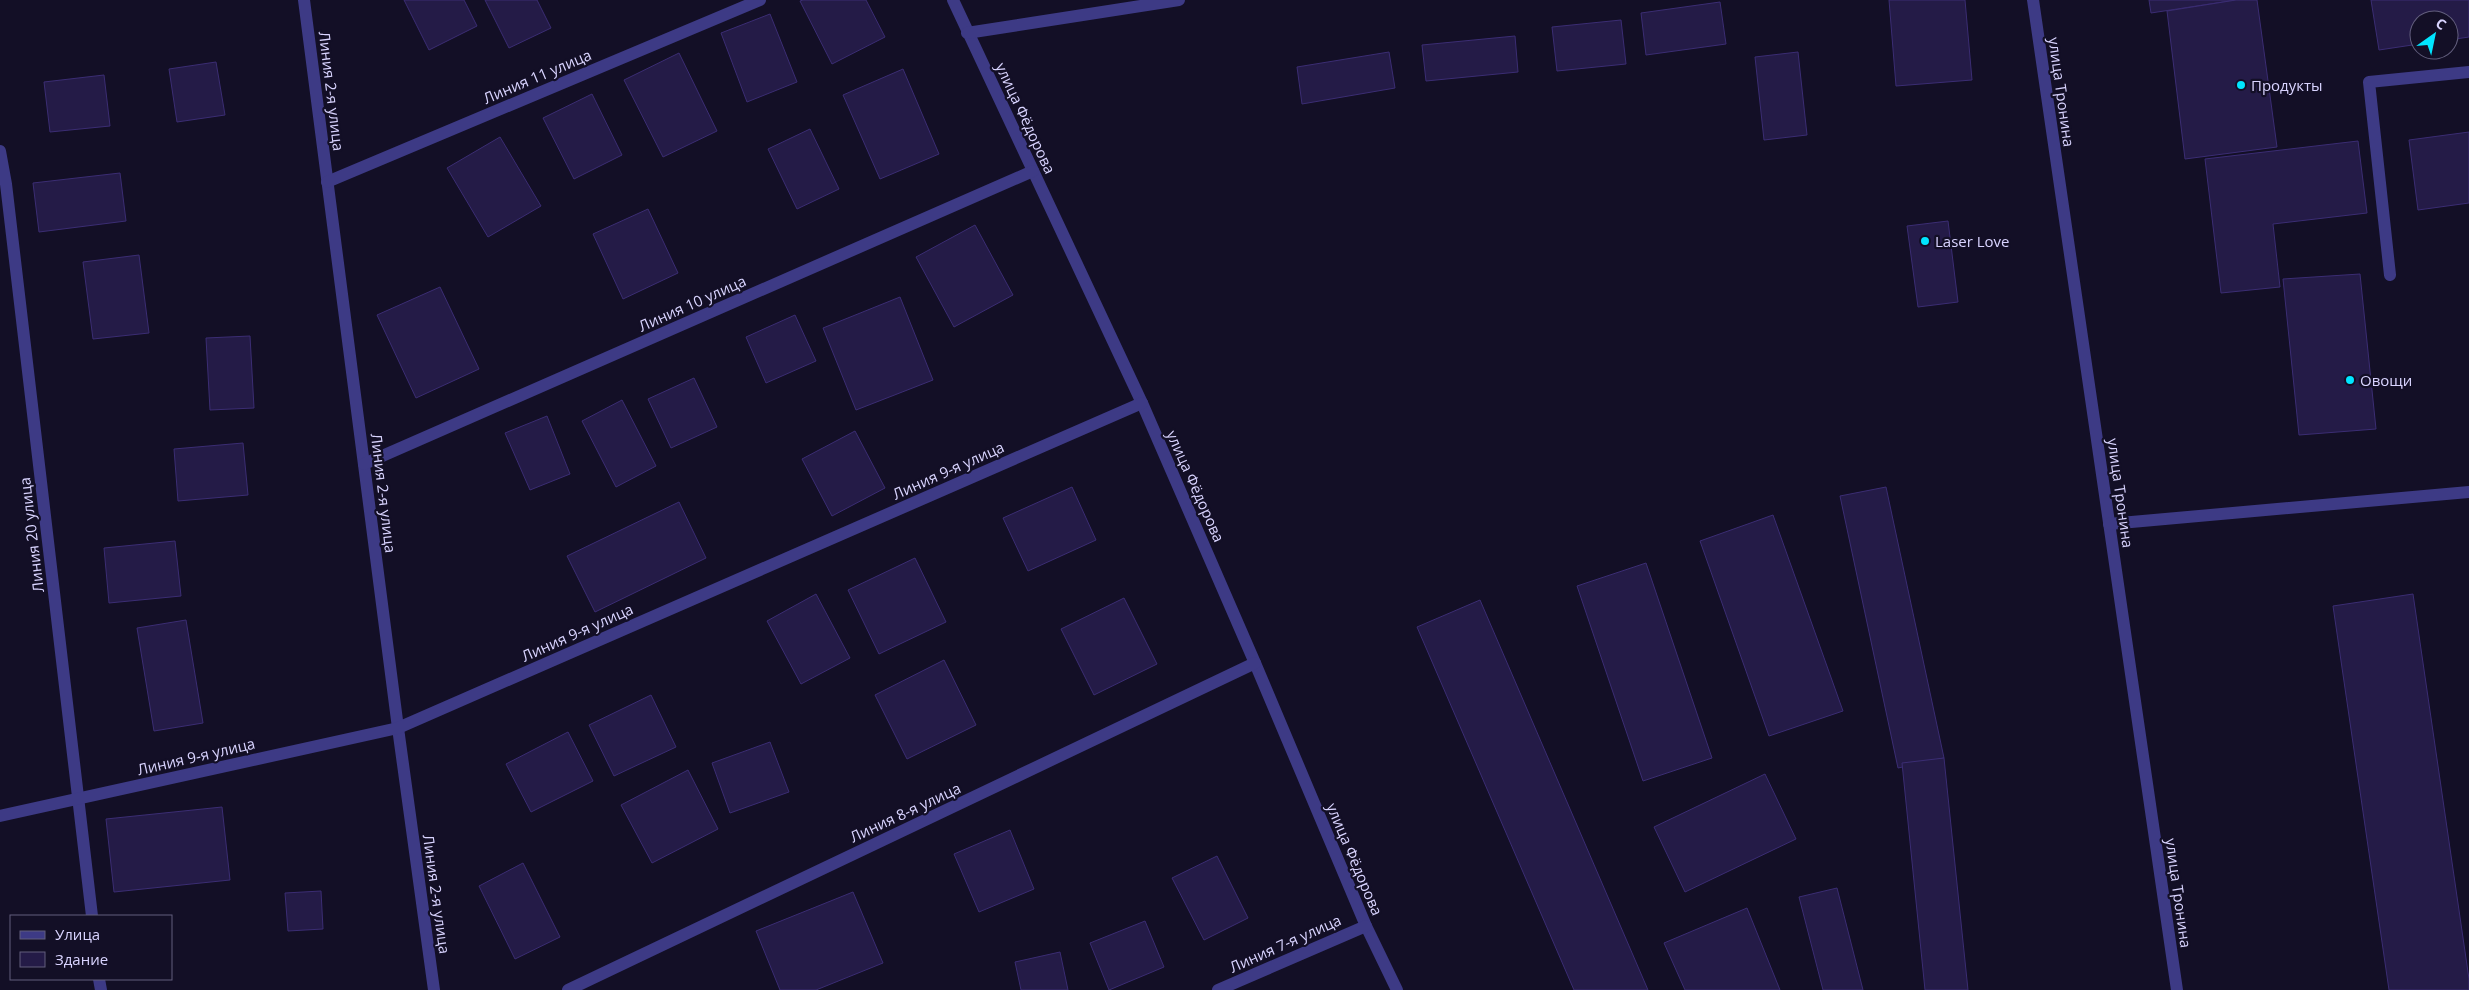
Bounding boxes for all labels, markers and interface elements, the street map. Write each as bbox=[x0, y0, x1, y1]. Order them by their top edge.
north arrow bbox=[2409, 10, 2459, 60]
text: С bbox=[2432, 13, 2450, 34]
street label: Линия 2-я улица bbox=[315, 30, 349, 152]
street label: улица Тронина bbox=[2044, 36, 2080, 148]
street label: Линия 11 улица bbox=[480, 44, 594, 108]
street label: улица Фёдорова bbox=[991, 59, 1061, 177]
place label: Продукты bbox=[2251, 75, 2323, 95]
marker: Продукты bbox=[2235, 79, 2247, 91]
place label: Laser Love bbox=[1935, 231, 2010, 251]
marker: Laser Love bbox=[1919, 235, 1931, 247]
street label: Линия 10 улица bbox=[635, 270, 749, 336]
place label: Овощи bbox=[2360, 370, 2412, 390]
marker: Овощи bbox=[2344, 374, 2356, 386]
street label: улица Фёдорова bbox=[1162, 427, 1230, 545]
street label: Линия 2-я улица bbox=[367, 432, 401, 554]
street label: Линия 9-я улица bbox=[889, 436, 1007, 504]
street label: улица Тронина bbox=[2103, 437, 2139, 549]
street label: Линия 20 улица bbox=[14, 476, 48, 594]
street label: Линия 9-я улица bbox=[518, 598, 636, 666]
street label: Линия 9-я улица bbox=[135, 733, 257, 779]
street label: Линия 8-я улица bbox=[846, 778, 964, 846]
street label: улица Фёдорова bbox=[1322, 800, 1388, 918]
street label: Линия 2-я улица bbox=[419, 833, 455, 955]
street label: улица Тронина bbox=[2161, 837, 2197, 949]
street label: Линия 7-я улица bbox=[1226, 909, 1344, 977]
legend bbox=[10, 915, 172, 980]
text: Улица bbox=[55, 924, 100, 944]
text: Здание bbox=[55, 949, 108, 969]

